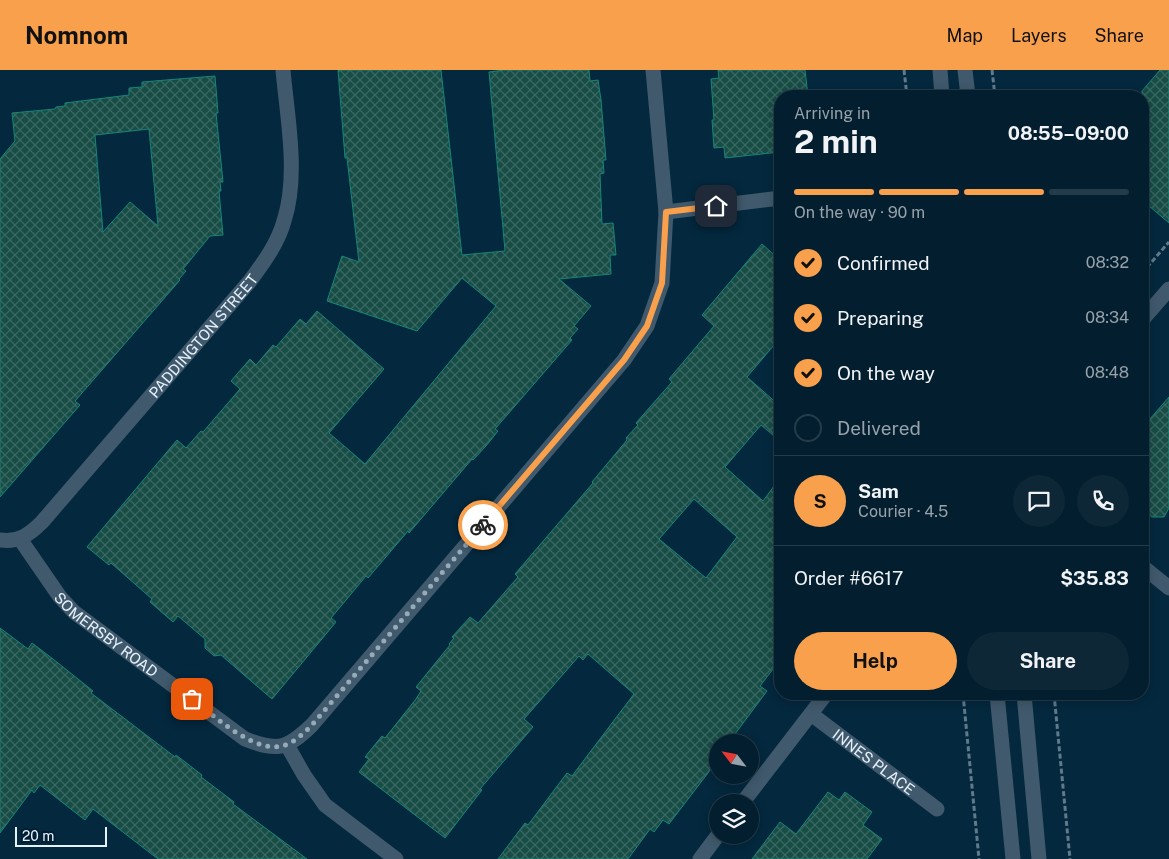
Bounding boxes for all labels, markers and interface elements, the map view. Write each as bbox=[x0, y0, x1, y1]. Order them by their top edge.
text: Nomnom bbox=[25, 21, 128, 49]
text: Map bbox=[947, 25, 983, 46]
text: Layers bbox=[1011, 25, 1067, 46]
text: Share bbox=[1095, 25, 1144, 46]
text: Arriving in bbox=[794, 104, 870, 123]
text: 08:55–09:00 bbox=[1008, 122, 1129, 144]
text: 2 min bbox=[794, 123, 878, 160]
pin bbox=[695, 185, 737, 227]
icon: home bbox=[702, 192, 730, 220]
text: On the way · 90 m bbox=[794, 203, 925, 222]
icon: check bbox=[794, 249, 822, 277]
text: Confirmed bbox=[837, 252, 930, 274]
text: 08:32 bbox=[1086, 253, 1129, 272]
street label: PADDINGTON STREET bbox=[145, 270, 261, 401]
icon: check bbox=[794, 304, 822, 332]
text: Preparing bbox=[837, 307, 924, 329]
text: 08:34 bbox=[1085, 308, 1129, 327]
icon: check bbox=[794, 359, 822, 387]
text: On the way bbox=[837, 362, 935, 384]
text: 08:48 bbox=[1085, 363, 1129, 382]
text: Delivered bbox=[837, 417, 921, 439]
button: chat bbox=[1013, 475, 1065, 527]
button: phone bbox=[1077, 475, 1129, 527]
text: Sam bbox=[858, 480, 899, 502]
text: S bbox=[813, 490, 827, 512]
courier bbox=[458, 500, 508, 550]
text: Courier · 4.5 bbox=[858, 502, 948, 521]
icon: bike bbox=[469, 511, 497, 539]
text: Order #6617 bbox=[794, 567, 903, 589]
text: $35.83 bbox=[1060, 567, 1129, 589]
street label: SOMERSBY ROAD bbox=[51, 588, 161, 680]
button: Help bbox=[794, 632, 957, 690]
button: Share bbox=[967, 632, 1129, 690]
pin bbox=[171, 678, 213, 720]
icon: bag bbox=[178, 685, 206, 713]
street label: INNES PLACE bbox=[830, 725, 918, 798]
north arrow bbox=[709, 734, 759, 784]
map controls bbox=[709, 734, 759, 844]
button: layers bbox=[709, 794, 759, 844]
scale bar bbox=[15, 824, 108, 847]
text: 20 m bbox=[22, 828, 54, 844]

